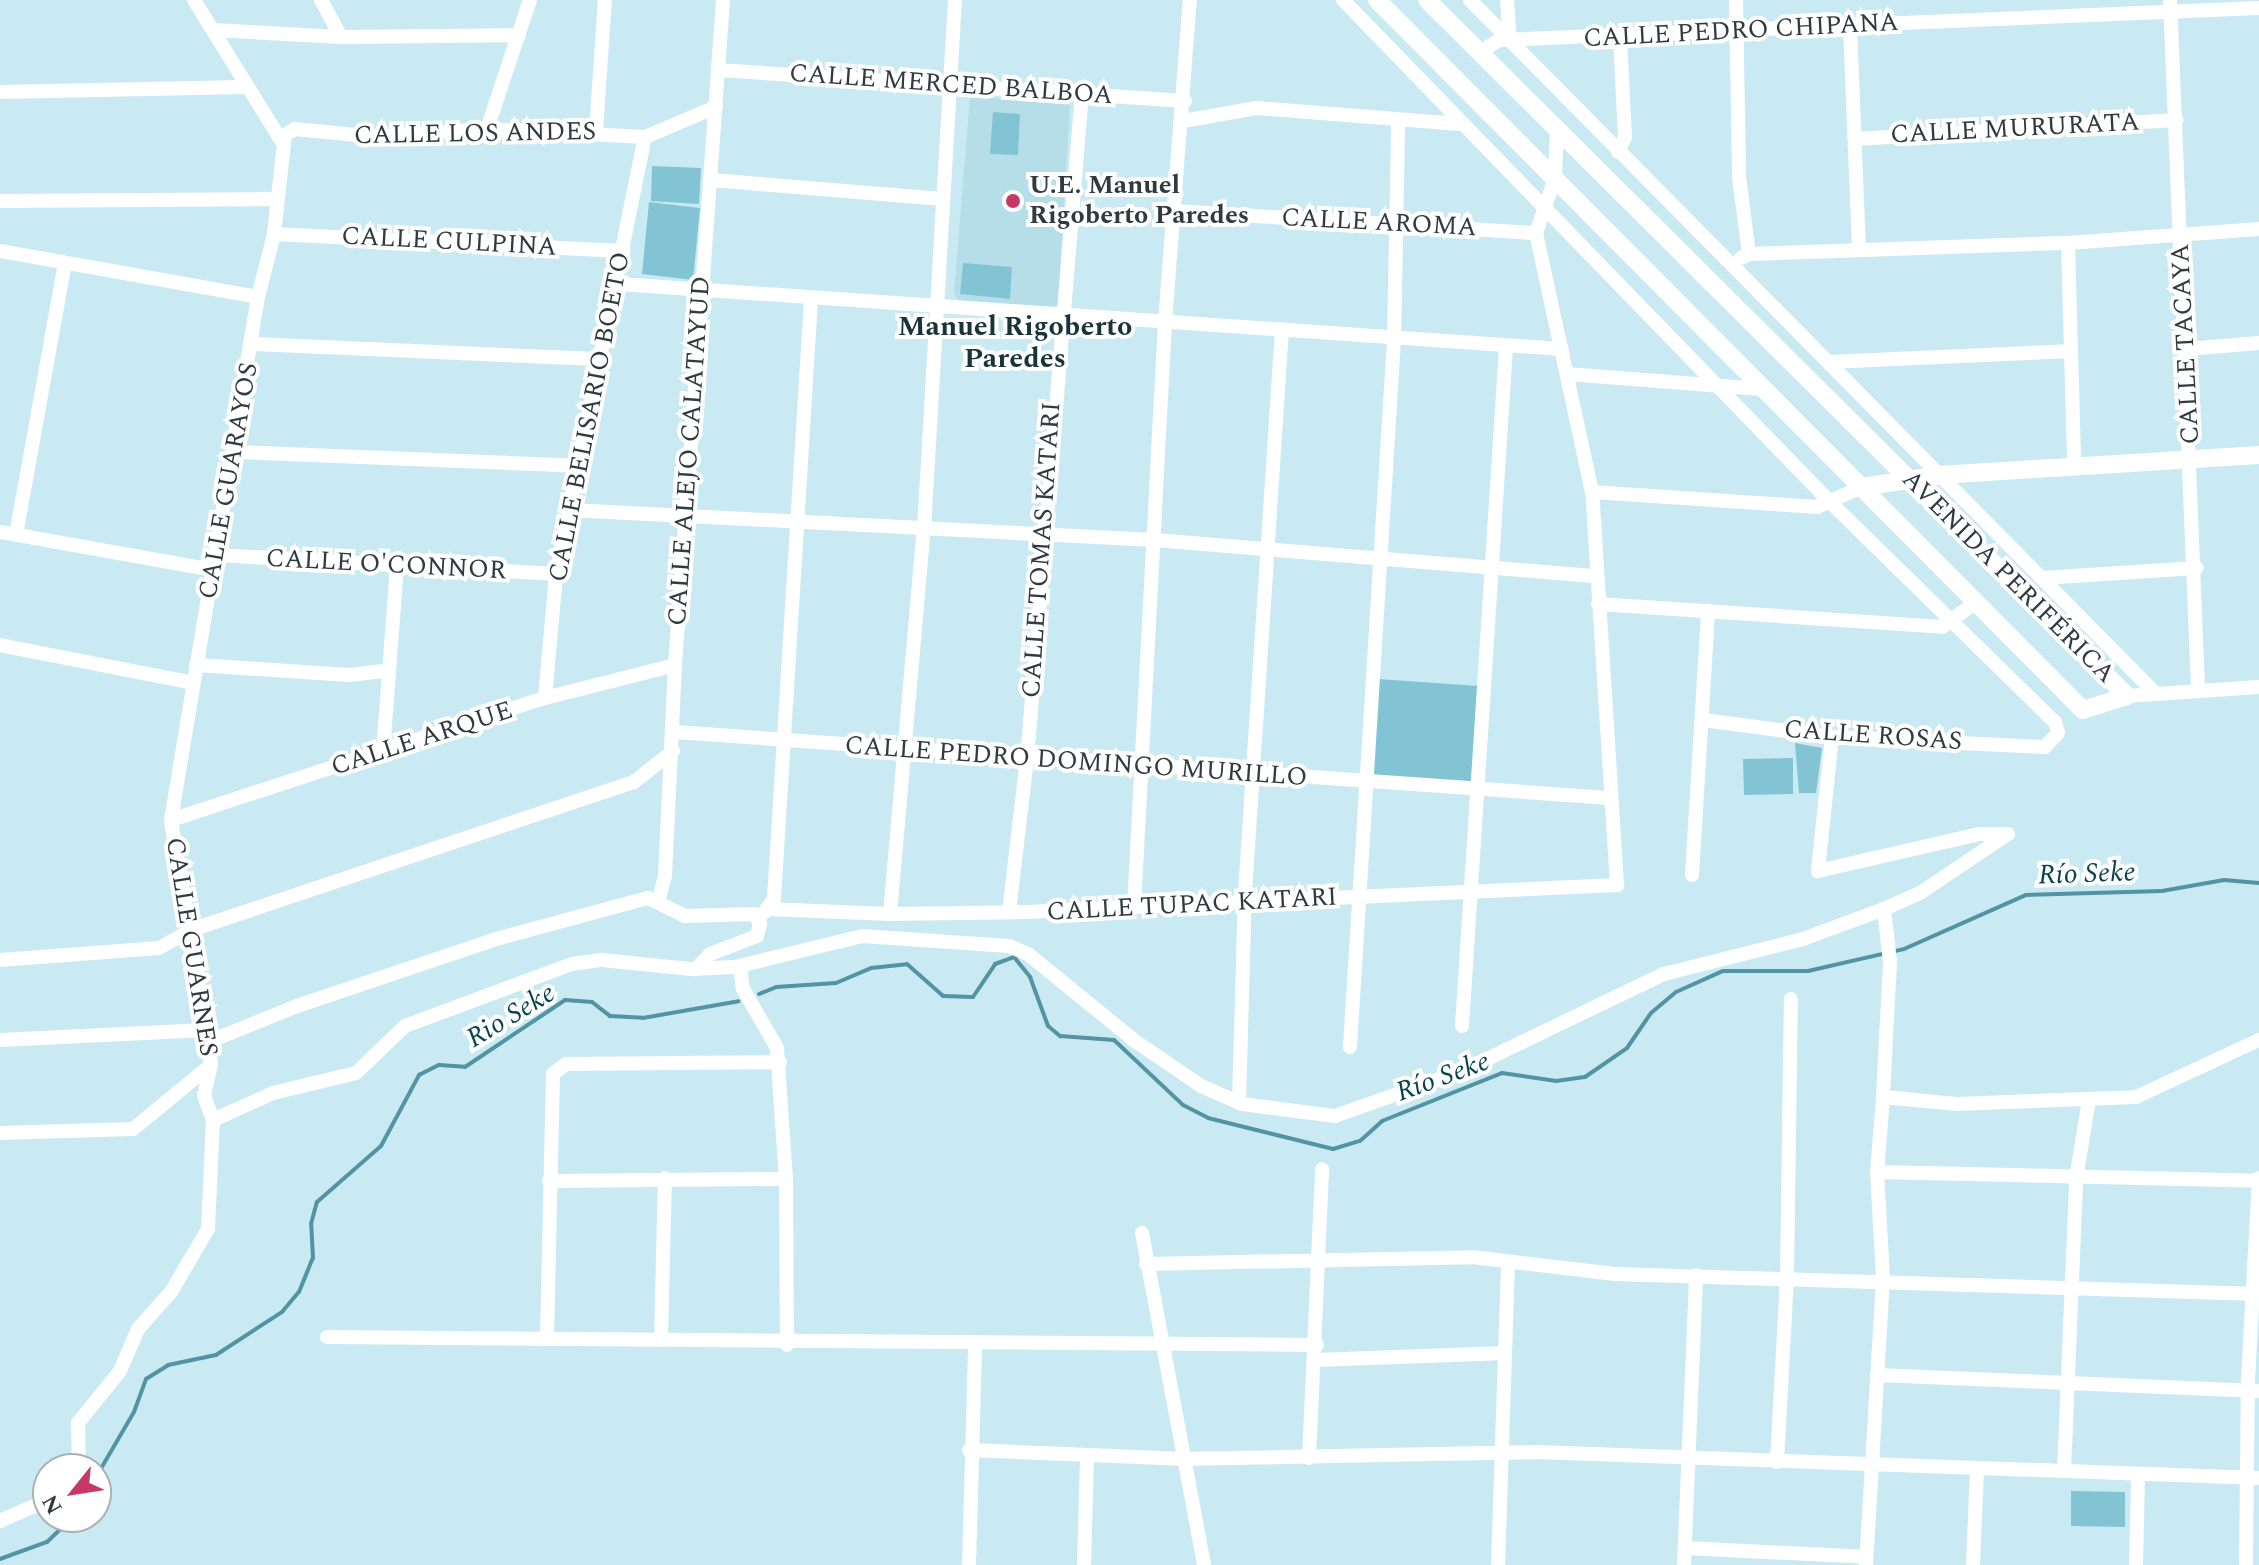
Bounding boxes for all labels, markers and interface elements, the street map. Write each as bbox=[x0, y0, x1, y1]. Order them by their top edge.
street label: CALLE PEDRO CHIPANA bbox=[1583, 7, 1899, 55]
street label: CALLE MERCED BALBOA bbox=[788, 58, 1114, 112]
street label: CALLE MURURATA bbox=[1890, 107, 2140, 151]
street label: CALLE LOS ANDES bbox=[354, 116, 596, 152]
place label: U.E. Manuel Rigoberto Paredes bbox=[1029, 170, 1249, 232]
marker: U.E. Manuel Rigoberto Paredes bbox=[1004, 192, 1022, 210]
street label: CALLE AROMA bbox=[1281, 202, 1477, 244]
street label: CALLE CULPINA bbox=[341, 221, 557, 263]
street label: CALLE TACAYA bbox=[2165, 243, 2207, 445]
street label: CALLE BELISARIO BOETO bbox=[543, 249, 637, 585]
street label: CALLE ALEJO CALATAYUD bbox=[662, 275, 718, 627]
district label: Manuel Rigoberto Paredes bbox=[898, 310, 1132, 376]
street label: CALLE GUARAYOS bbox=[193, 360, 265, 602]
street label: CALLE TOMAS KATARI bbox=[1016, 401, 1068, 699]
street label: AVENIDA PERIFÉRICA bbox=[1895, 464, 2121, 690]
street label: CALLE O'CONNOR bbox=[265, 543, 507, 587]
street label: CALLE ARQUE bbox=[327, 695, 517, 783]
street label: CALLE ROSAS bbox=[1783, 714, 1963, 758]
street label: CALLE PEDRO DOMINGO MURILLO bbox=[844, 730, 1308, 794]
street label: CALLE GUARNES bbox=[158, 835, 224, 1059]
water label: Río Seke bbox=[2038, 856, 2136, 892]
street label: CALLE TUPAC KATARI bbox=[1046, 882, 1338, 928]
water label: Rio Seke bbox=[461, 976, 561, 1056]
water label: Río Seke bbox=[1391, 1045, 1495, 1109]
north arrow bbox=[32, 1453, 112, 1533]
text: N bbox=[34, 1488, 71, 1520]

